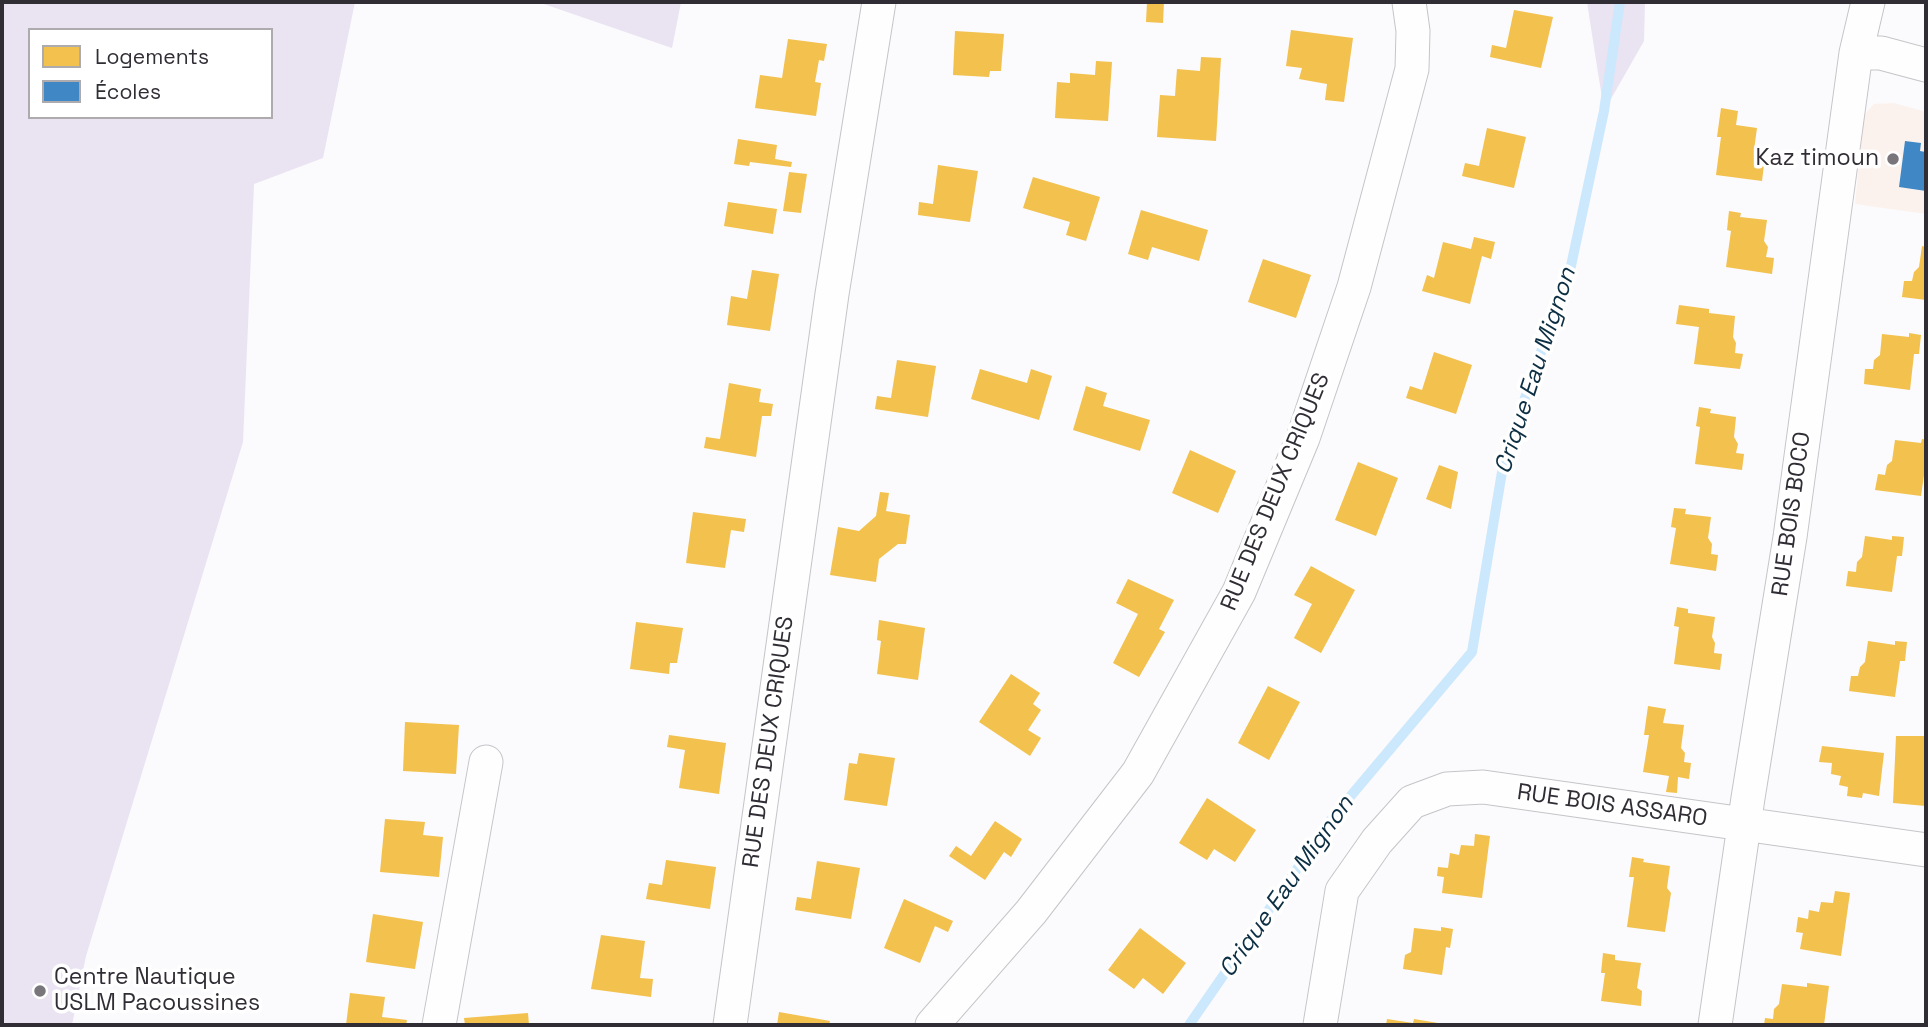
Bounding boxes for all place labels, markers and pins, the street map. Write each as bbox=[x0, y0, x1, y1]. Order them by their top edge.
place label: Kaz timoun bbox=[1755, 145, 1879, 173]
marker: Kaz timoun bbox=[1885, 151, 1901, 167]
place label: Centre Nautique USLM Pacoussines bbox=[54, 964, 260, 1018]
marker: Centre Nautique USLM Pacoussines bbox=[32, 983, 48, 999]

